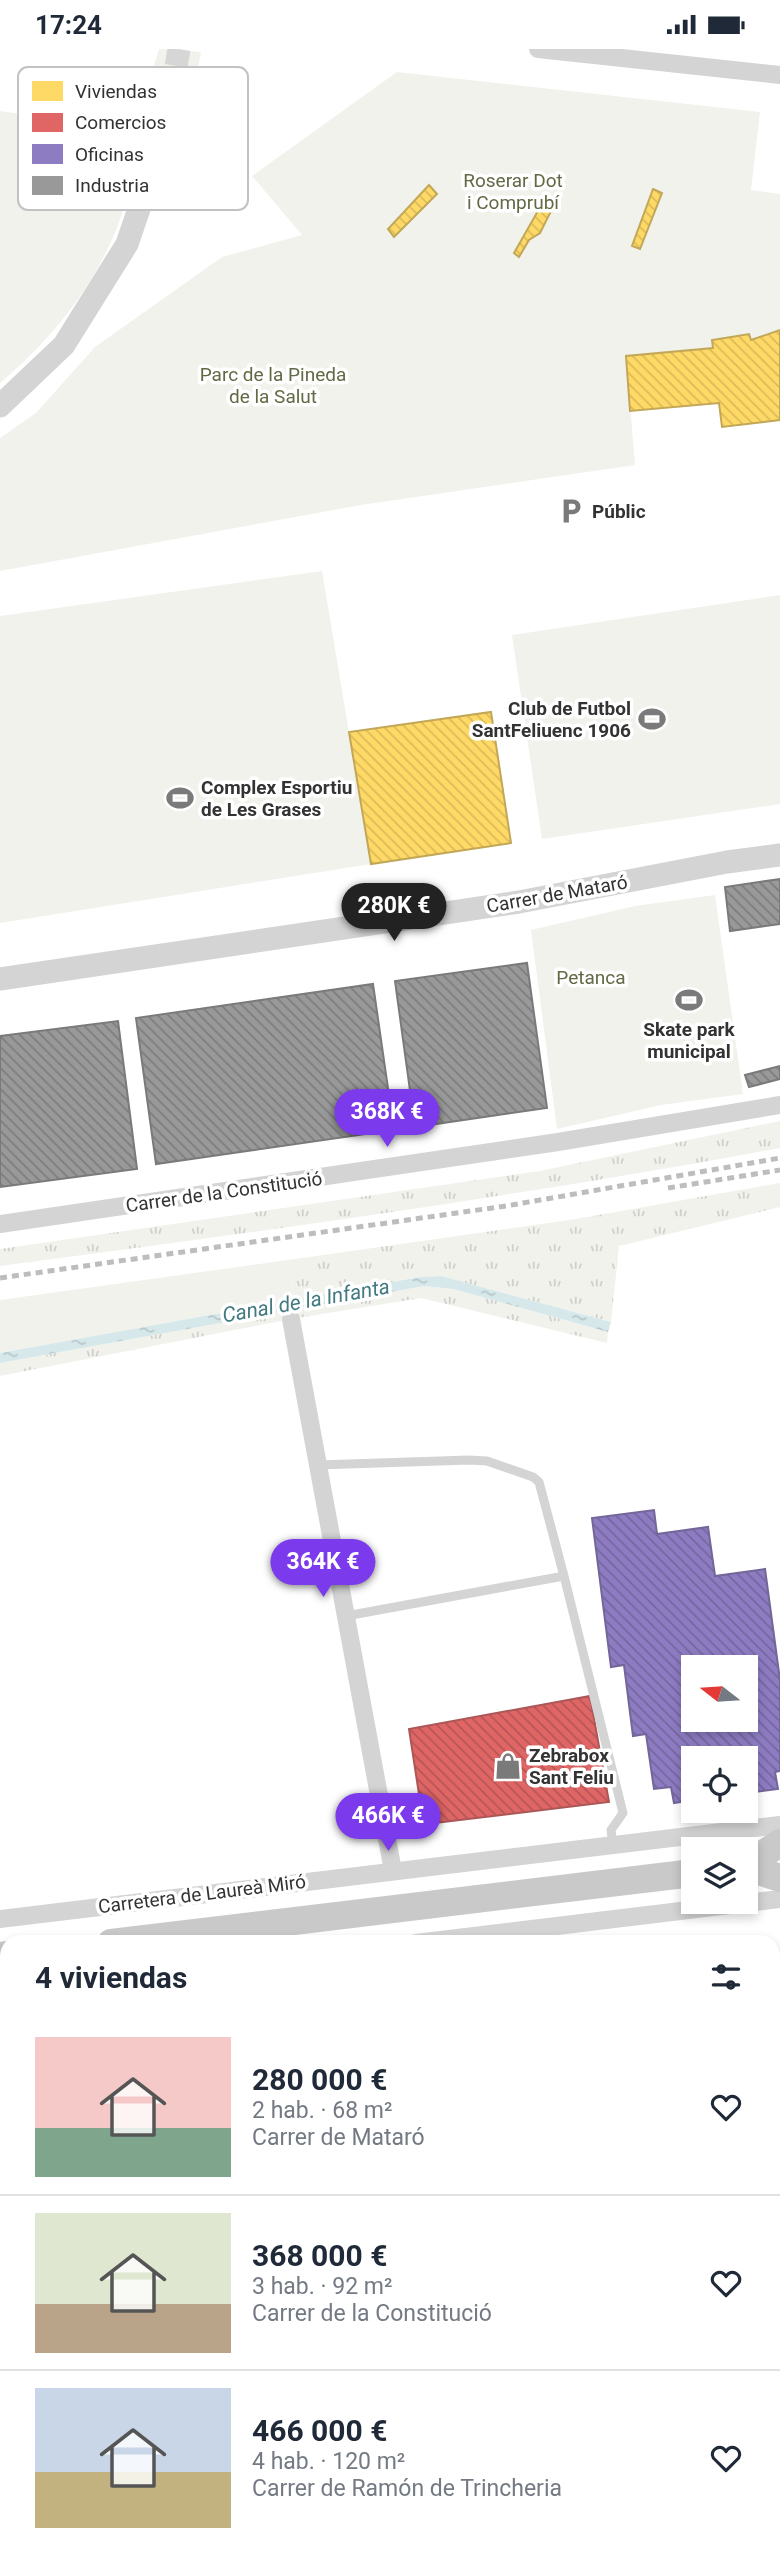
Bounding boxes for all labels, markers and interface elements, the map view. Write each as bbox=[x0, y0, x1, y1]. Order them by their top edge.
text: 17:24 bbox=[35, 10, 102, 40]
legend bbox=[18, 67, 248, 210]
text: Viviendas bbox=[75, 80, 157, 103]
text: Comercios bbox=[75, 111, 166, 134]
text: Oficinas bbox=[75, 143, 144, 166]
park label: Roserar Dot i Comprubí bbox=[463, 169, 563, 214]
text: Industria bbox=[75, 174, 149, 197]
park label: Parc de la Pineda de la Salut bbox=[200, 363, 346, 408]
parking icon: Públic bbox=[556, 496, 586, 526]
place label: Públic bbox=[592, 500, 646, 523]
place label: Club de Futbol SantFeliuenc 1906 bbox=[472, 697, 631, 742]
sports icon: Club de Futbol SantFeliuenc 1906 bbox=[637, 704, 667, 734]
place label: Complex Esportiu de Les Grases bbox=[201, 776, 352, 821]
sports icon: Complex Esportiu de Les Grases bbox=[165, 783, 195, 813]
street label: Carrer de Mataró bbox=[485, 870, 629, 918]
pin: 280K € bbox=[337, 883, 451, 943]
text: 280K € bbox=[357, 892, 431, 919]
park label: Petanca bbox=[556, 966, 626, 989]
sports icon: Skate park municipal bbox=[674, 985, 704, 1015]
place label: Skate park municipal bbox=[643, 1018, 736, 1063]
pin: 368K € bbox=[330, 1089, 444, 1149]
text: 368K € bbox=[350, 1098, 424, 1125]
street label: Carrer de la Constitució bbox=[124, 1167, 324, 1217]
water label: Canal de la Infanta bbox=[221, 1274, 391, 1328]
pin: 364K € bbox=[266, 1539, 380, 1599]
text: 364K € bbox=[286, 1548, 360, 1575]
north arrow bbox=[681, 1655, 758, 1733]
map controls bbox=[681, 1655, 758, 1914]
place label: Zebrabox Sant Feliu bbox=[529, 1744, 614, 1789]
button: locate bbox=[681, 1746, 758, 1823]
shop icon: Zebrabox Sant Feliu bbox=[493, 1751, 523, 1781]
pin: 466K € bbox=[331, 1793, 445, 1853]
text: 466K € bbox=[351, 1802, 425, 1829]
button: layers bbox=[681, 1837, 758, 1914]
street label: Carretera de Laureà Miró bbox=[97, 1870, 307, 1918]
icon: filters bbox=[707, 1958, 745, 1996]
text: 4 viviendas bbox=[35, 1960, 187, 1995]
text: 280 000 € bbox=[252, 2062, 387, 2097]
icon: home bbox=[91, 2065, 175, 2149]
icon: heart bbox=[707, 2088, 745, 2126]
text: 2 hab. · 68 m² bbox=[252, 2097, 392, 2124]
text: Carrer de Mataró bbox=[252, 2124, 425, 2151]
text: 368 000 € bbox=[252, 2238, 387, 2273]
icon: home bbox=[91, 2241, 175, 2325]
icon: heart bbox=[707, 2264, 745, 2302]
text: 3 hab. · 92 m² bbox=[252, 2273, 392, 2300]
text: Carrer de la Constitució bbox=[252, 2300, 492, 2327]
text: 466 000 € bbox=[252, 2413, 387, 2448]
icon: home bbox=[91, 2416, 175, 2500]
icon: heart bbox=[707, 2439, 745, 2477]
text: 4 hab. · 120 m² bbox=[252, 2448, 405, 2475]
text: Carrer de Ramón de Trincheria bbox=[252, 2475, 562, 2502]

